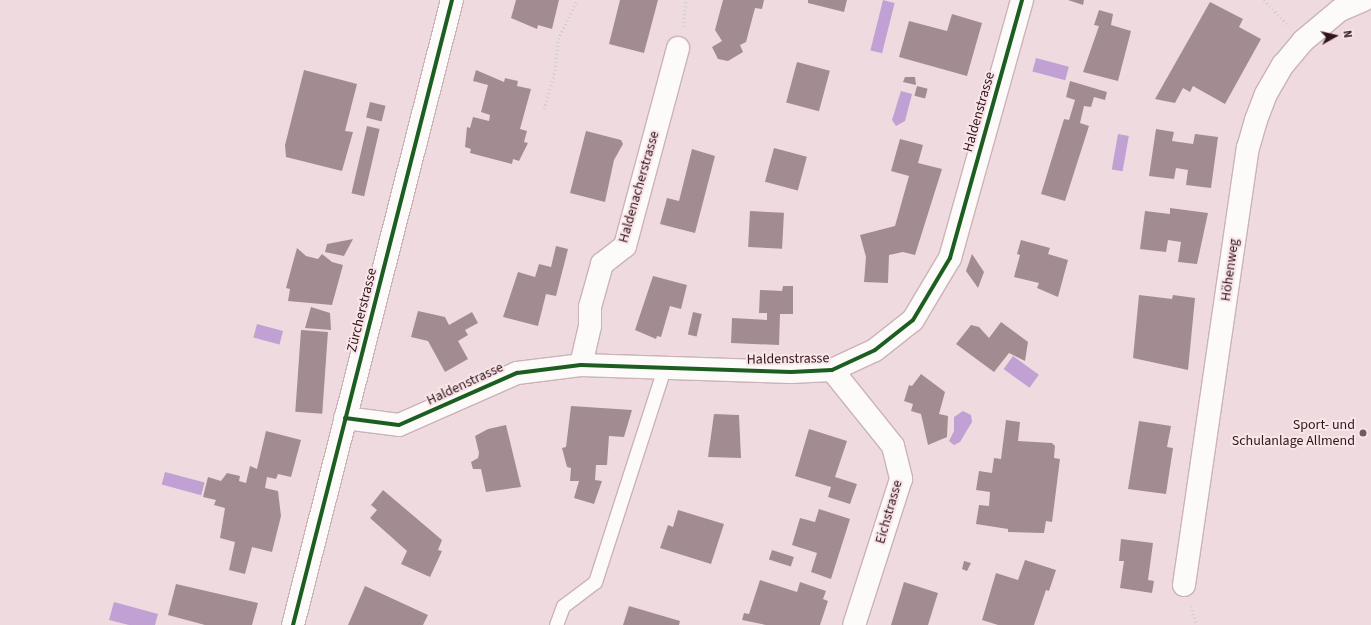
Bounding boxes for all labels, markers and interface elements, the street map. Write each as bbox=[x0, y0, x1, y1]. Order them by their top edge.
north arrow bbox=[1315, 16, 1355, 56]
text: N bbox=[1339, 30, 1355, 39]
street label: Haldenstrasse bbox=[960, 70, 998, 154]
street label: Haldenacherstrasse bbox=[615, 129, 663, 245]
street label: Höhenweg bbox=[1217, 238, 1243, 302]
street label: Zürcherstrasse bbox=[343, 266, 381, 354]
street label: Haldenstrasse bbox=[747, 350, 829, 368]
street label: Haldenstrasse bbox=[424, 359, 506, 409]
place label: Sport- und Schulanlage Allmend bbox=[1232, 417, 1355, 450]
marker: Sport- und Schulanlage Allmend bbox=[1358, 428, 1368, 438]
street label: Eichstrasse bbox=[872, 478, 906, 546]

